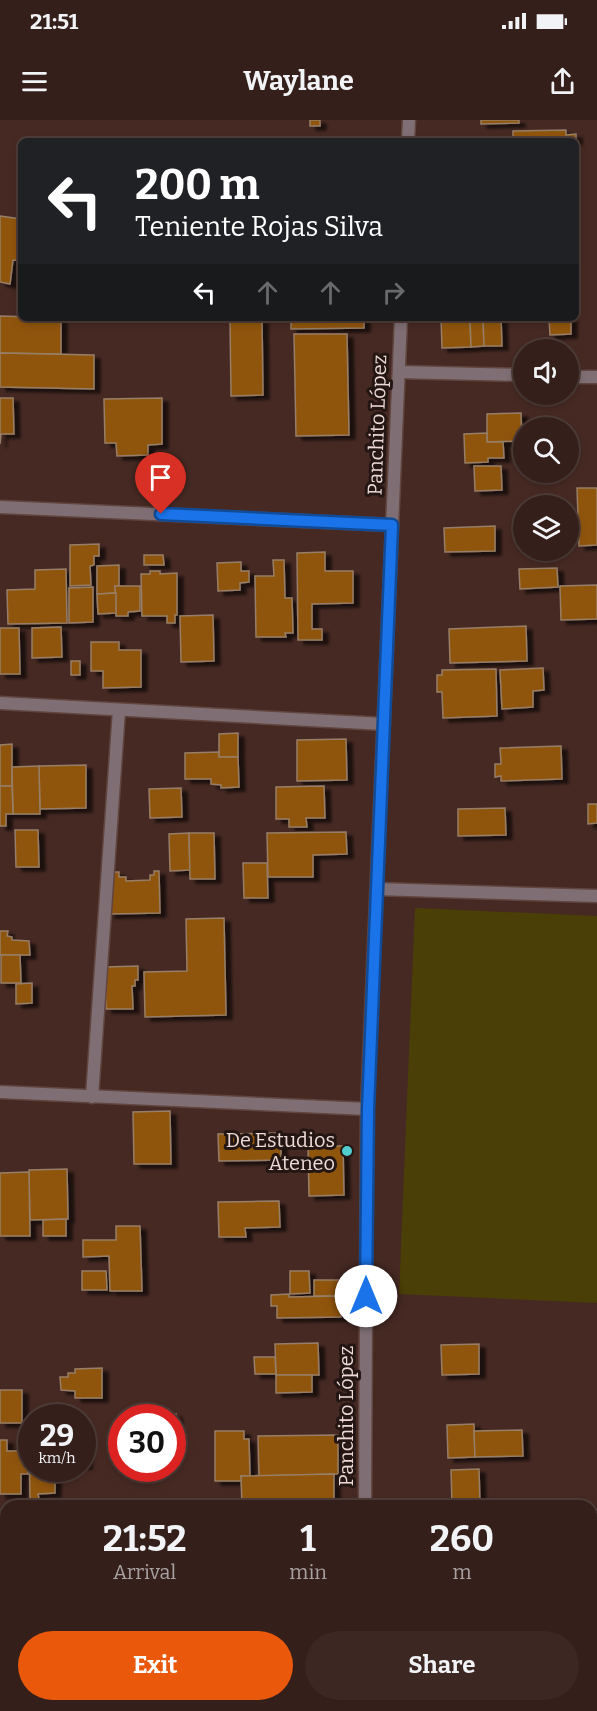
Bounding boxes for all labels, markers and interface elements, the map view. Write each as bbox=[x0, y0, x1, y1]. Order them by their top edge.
text: 21:51 bbox=[30, 8, 78, 35]
icon: menu bbox=[18, 65, 51, 98]
text: Waylane bbox=[243, 65, 354, 97]
icon: share bbox=[546, 65, 579, 98]
text: 200 m bbox=[135, 160, 260, 210]
icon: left bbox=[36, 162, 114, 240]
text: Teniente Rojas Silva bbox=[135, 211, 383, 243]
icon: left bbox=[188, 276, 221, 309]
icon: ahead bbox=[251, 276, 284, 309]
icon: ahead bbox=[314, 276, 347, 309]
icon: right bbox=[377, 276, 410, 309]
map controls bbox=[513, 339, 579, 561]
button: sound bbox=[513, 339, 579, 405]
street label: Panchito López bbox=[363, 354, 391, 496]
button: search bbox=[513, 417, 579, 483]
pin bbox=[135, 452, 186, 514]
icon: arrive bbox=[144, 461, 177, 494]
button: layers bbox=[513, 495, 579, 561]
place label: De Estudios Ateneo bbox=[226, 1128, 335, 1175]
marker: De Estudios Ateneo bbox=[340, 1144, 354, 1158]
position arrow bbox=[334, 1264, 398, 1328]
street label: Panchito López bbox=[334, 1346, 358, 1486]
speed limit sign: 30 bbox=[108, 1404, 186, 1482]
text: 29 bbox=[40, 1418, 74, 1454]
text: km/h bbox=[38, 1449, 76, 1467]
text: 21:52 bbox=[103, 1517, 187, 1561]
text: 1 bbox=[300, 1517, 316, 1561]
text: 260 bbox=[430, 1517, 494, 1561]
text: Arrival bbox=[113, 1560, 176, 1584]
text: min bbox=[289, 1560, 327, 1584]
text: m bbox=[452, 1560, 472, 1584]
button: Exit bbox=[18, 1631, 293, 1700]
button: Share bbox=[305, 1631, 579, 1700]

